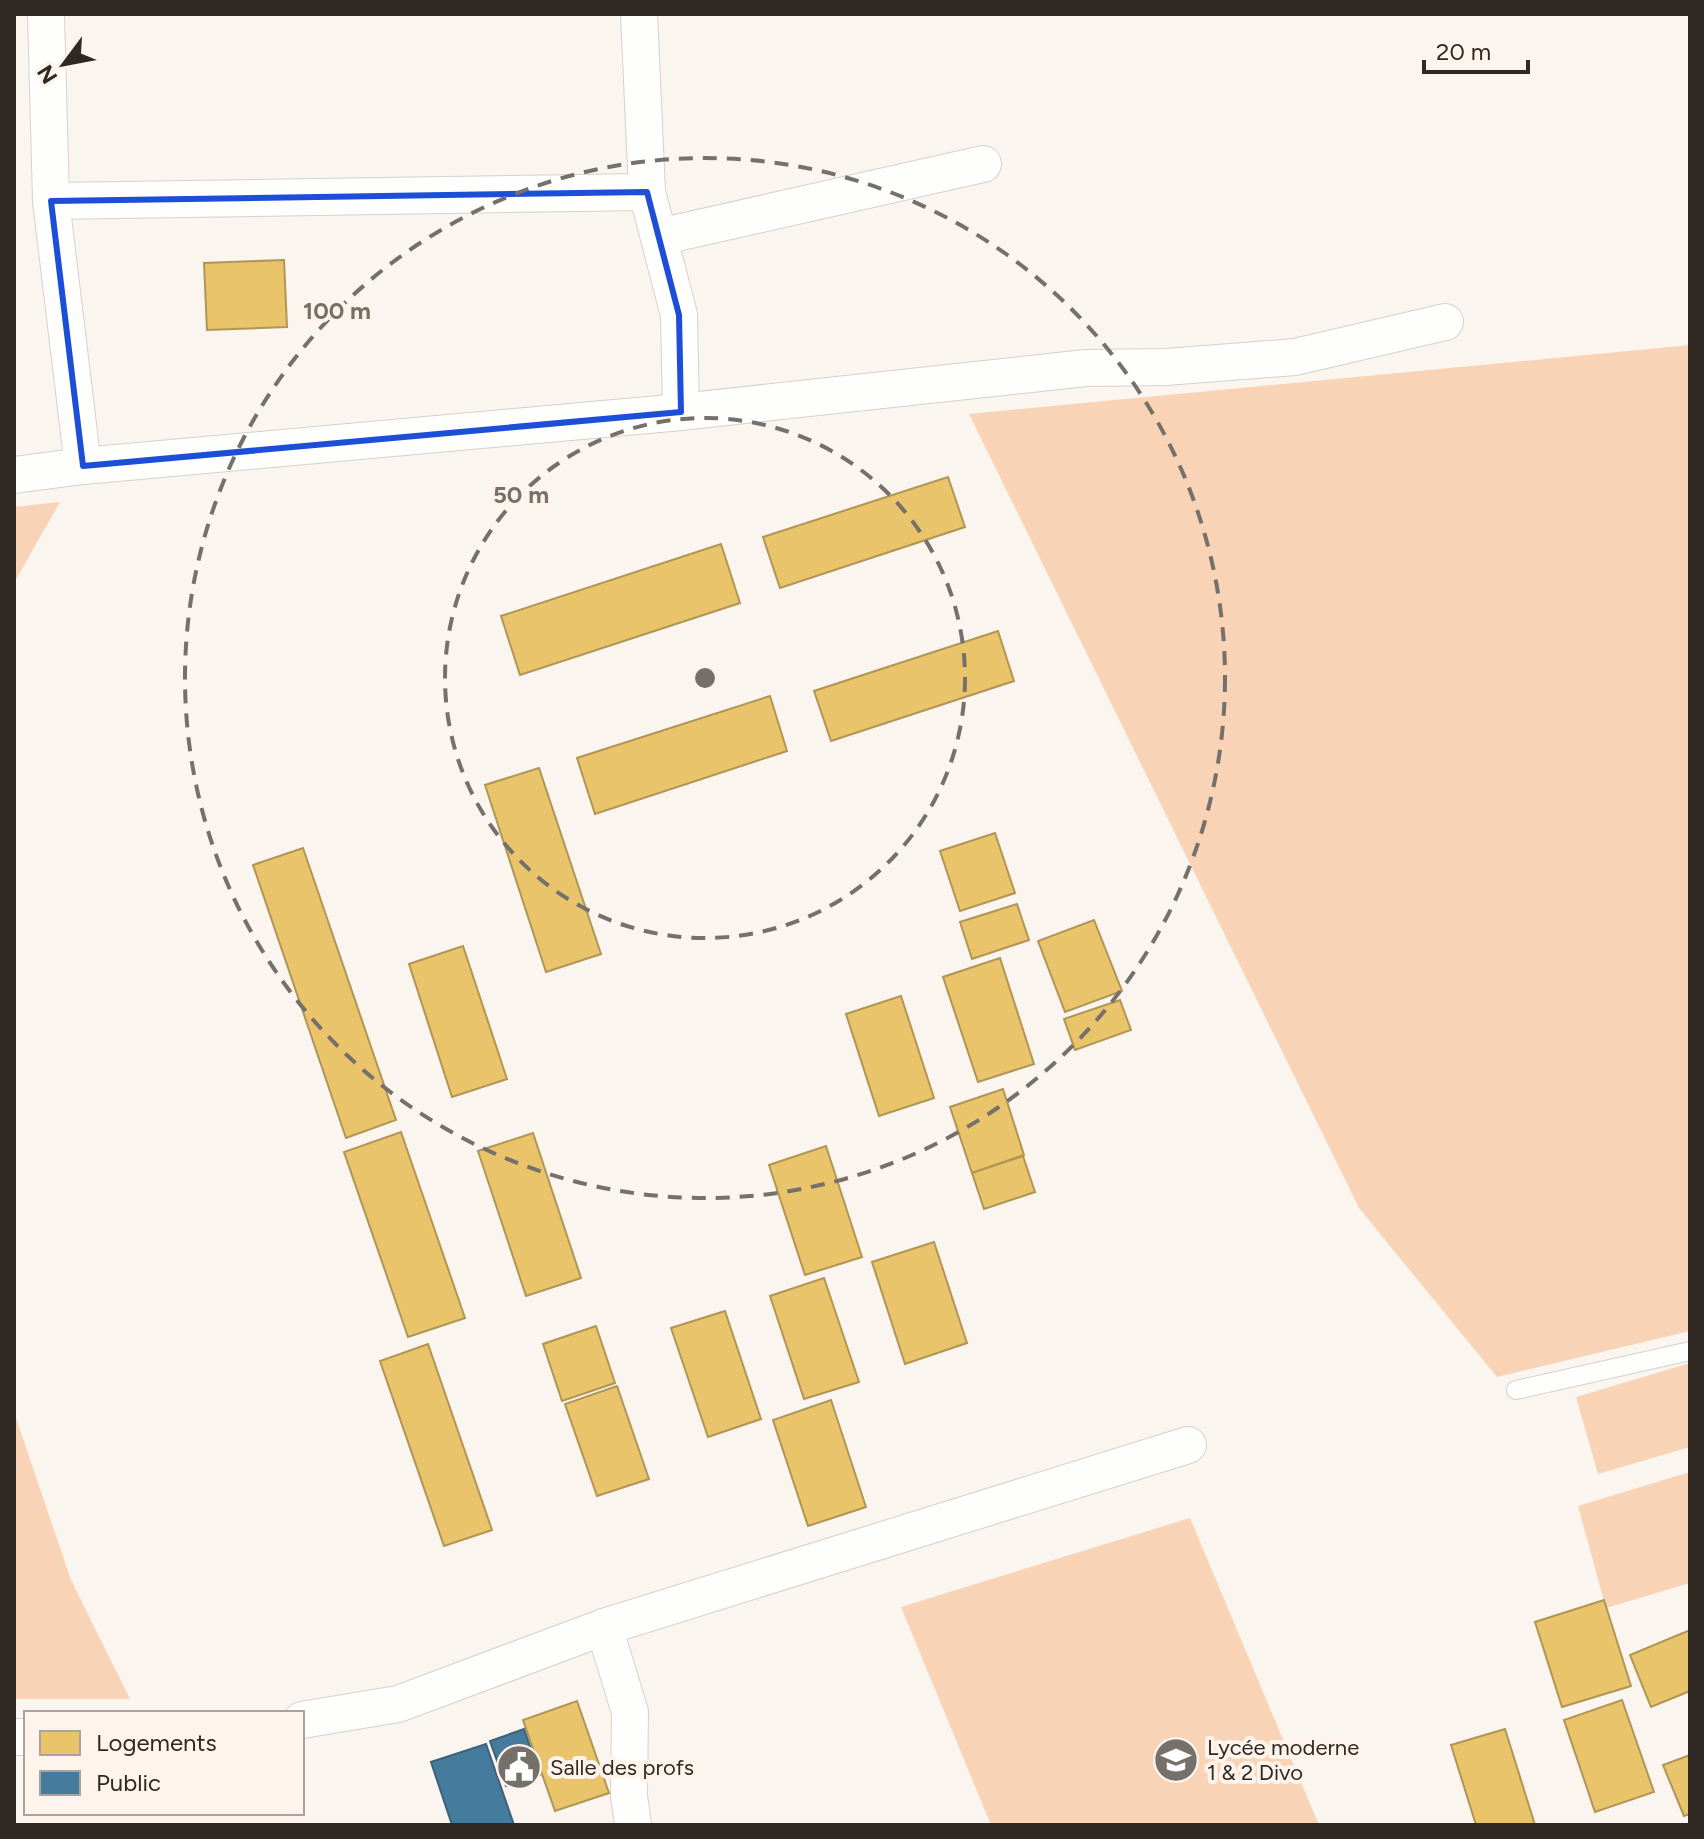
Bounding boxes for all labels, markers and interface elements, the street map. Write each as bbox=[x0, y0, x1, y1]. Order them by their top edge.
north arrow bbox=[24, 24, 104, 104]
scale bar bbox=[1424, 24, 1528, 74]
text: 20 m bbox=[1436, 37, 1491, 66]
text: N bbox=[32, 60, 63, 89]
text: 100 m bbox=[303, 296, 371, 325]
text: 50 m bbox=[493, 480, 549, 509]
centre of rings bbox=[691, 664, 719, 692]
legend bbox=[24, 1711, 304, 1815]
text: Logements bbox=[96, 1728, 217, 1757]
place label: Lycée moderne 1 & 2 Divo bbox=[1207, 1734, 1359, 1786]
school or university icon: Lycée moderne 1 & 2 Divo bbox=[1152, 1736, 1200, 1784]
public building icon: Salle des profs bbox=[495, 1743, 543, 1791]
place label: Salle des profs bbox=[550, 1754, 694, 1781]
text: Public bbox=[96, 1768, 161, 1797]

